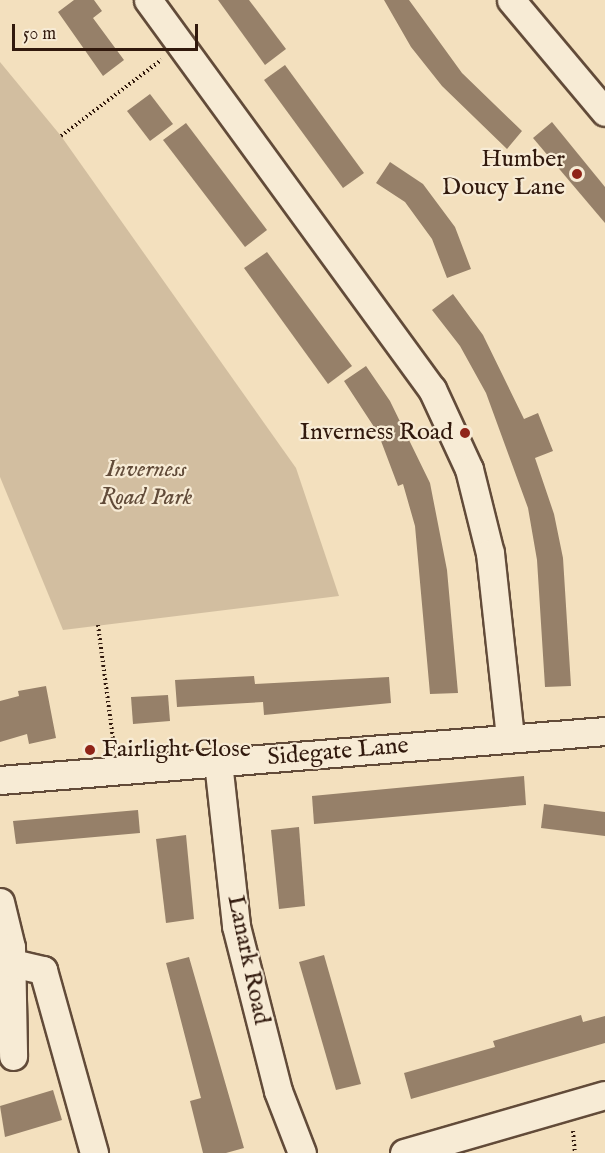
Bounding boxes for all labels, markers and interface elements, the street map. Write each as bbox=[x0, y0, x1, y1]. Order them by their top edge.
scale bar bbox=[15, 12, 201, 50]
text: 50 m bbox=[23, 23, 56, 46]
place label: Humber Doucy Lane bbox=[442, 146, 565, 202]
marker: Humber Doucy Lane bbox=[570, 167, 584, 181]
place label: Inverness Road bbox=[300, 419, 453, 447]
marker: Inverness Road bbox=[458, 426, 472, 440]
park label: Inverness Road Park bbox=[100, 456, 192, 512]
street label: Sidegate Lane bbox=[266, 731, 410, 773]
place label: Fairlight Close bbox=[102, 736, 251, 764]
marker: Fairlight Close bbox=[83, 743, 97, 757]
street label: Lanark Road bbox=[220, 893, 276, 1027]

